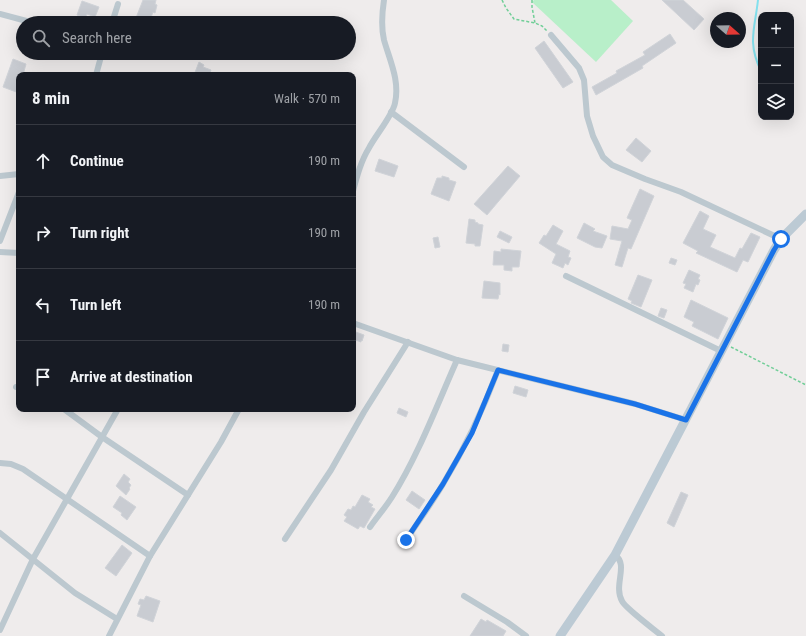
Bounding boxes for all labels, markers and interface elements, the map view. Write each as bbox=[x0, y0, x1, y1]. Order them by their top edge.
north arrow bbox=[710, 12, 746, 48]
map controls bbox=[758, 12, 794, 120]
button: + bbox=[758, 12, 794, 48]
search box bbox=[16, 16, 356, 60]
icon: search bbox=[30, 27, 52, 49]
text: Search here bbox=[62, 29, 132, 47]
button: − bbox=[758, 48, 794, 84]
button: layers bbox=[758, 84, 794, 120]
text: 8 min bbox=[32, 88, 70, 108]
text: Walk · 570 m bbox=[274, 91, 340, 106]
icon: ahead bbox=[32, 150, 54, 172]
text: Continue bbox=[70, 152, 124, 170]
text: 190 m bbox=[308, 153, 340, 168]
icon: right bbox=[32, 222, 54, 244]
text: Turn right bbox=[70, 224, 129, 242]
text: 190 m bbox=[308, 225, 340, 240]
route start bbox=[772, 230, 790, 248]
icon: left bbox=[32, 294, 54, 316]
text: Turn left bbox=[70, 296, 121, 314]
text: 190 m bbox=[308, 297, 340, 312]
icon: arrive bbox=[32, 366, 54, 388]
text: Arrive at destination bbox=[70, 368, 193, 386]
route end bbox=[397, 531, 415, 549]

